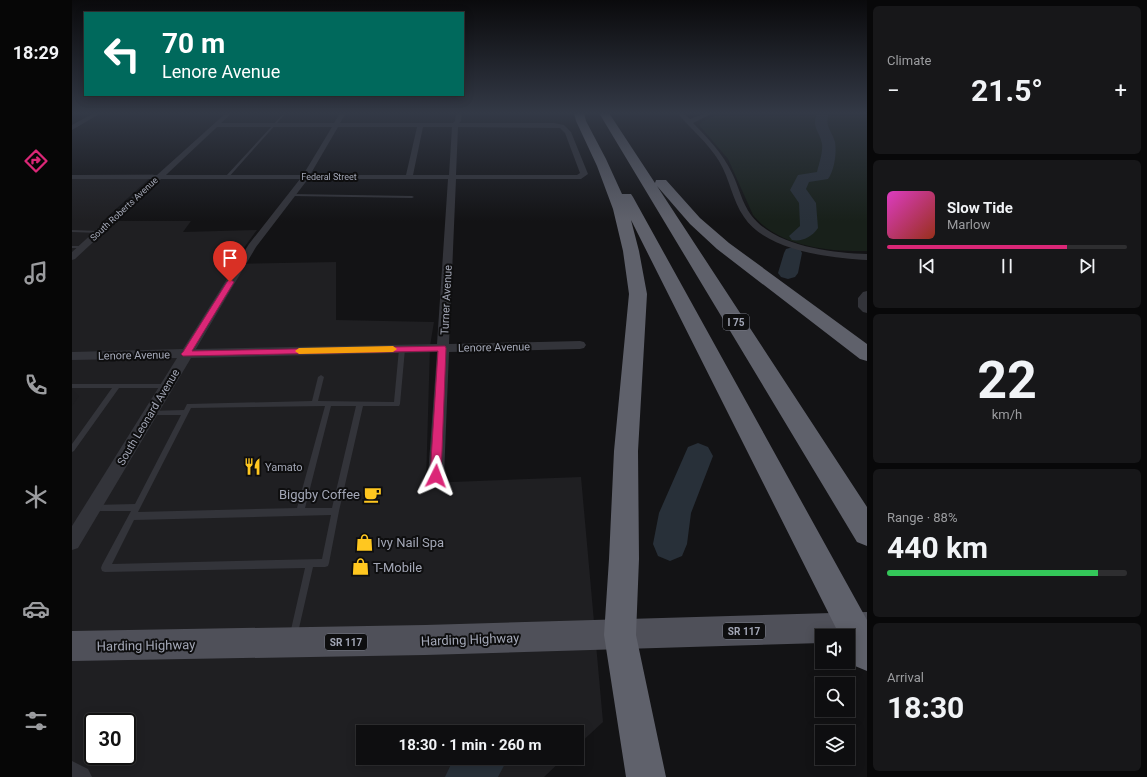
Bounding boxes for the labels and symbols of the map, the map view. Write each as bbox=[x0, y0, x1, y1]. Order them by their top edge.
street label: Federal Street bbox=[301, 172, 357, 182]
street label: South Roberts Avenue bbox=[88, 175, 160, 243]
pin bbox=[213, 241, 247, 282]
street label: Turner Avenue bbox=[438, 264, 455, 335]
road number: I 75 bbox=[723, 314, 749, 330]
street label: Lenore Avenue bbox=[458, 340, 530, 355]
street label: Lenore Avenue bbox=[98, 348, 170, 363]
street label: South Leonard Avenue bbox=[115, 367, 182, 468]
position arrow bbox=[415, 455, 457, 497]
restaurant icon: Yamato bbox=[242, 457, 262, 477]
place label: Yamato bbox=[265, 461, 303, 474]
cafe icon: Biggby Coffee bbox=[363, 484, 383, 504]
place label: Biggby Coffee bbox=[279, 487, 360, 502]
shop icon: Ivy Nail Spa bbox=[354, 532, 374, 552]
place label: Ivy Nail Spa bbox=[377, 535, 444, 550]
shop icon: T-Mobile bbox=[350, 557, 370, 577]
place label: T-Mobile bbox=[373, 560, 422, 575]
road number: SR 117 bbox=[723, 623, 765, 639]
street label: Harding Highway bbox=[420, 630, 520, 649]
road number: SR 117 bbox=[325, 634, 367, 650]
street label: Harding Highway bbox=[97, 637, 195, 654]
speed limit sign: 30 bbox=[84, 713, 136, 765]

